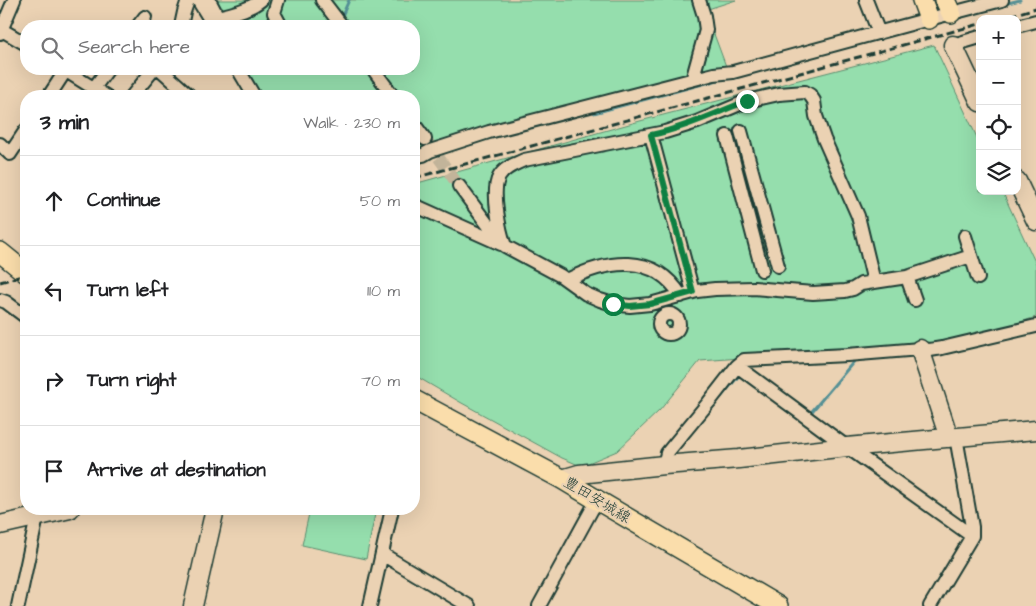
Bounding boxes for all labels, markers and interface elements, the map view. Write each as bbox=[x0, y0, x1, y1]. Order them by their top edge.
map controls bbox=[976, 15, 1021, 195]
button: + bbox=[976, 15, 1021, 60]
search box bbox=[20, 20, 420, 75]
icon: search bbox=[38, 34, 66, 62]
text: Search here bbox=[78, 34, 190, 61]
button: − bbox=[976, 60, 1021, 105]
route end bbox=[736, 90, 759, 113]
button: locate bbox=[976, 105, 1021, 150]
text: 3 min bbox=[40, 108, 89, 137]
text: Walk · 230 m bbox=[303, 112, 400, 134]
button: layers bbox=[976, 150, 1021, 195]
icon: ahead bbox=[40, 187, 68, 215]
text: Continue bbox=[87, 187, 161, 214]
text: 50 m bbox=[360, 190, 400, 212]
icon: left bbox=[40, 277, 68, 305]
text: Turn left bbox=[87, 277, 168, 304]
text: 110 m bbox=[367, 280, 400, 302]
route start bbox=[602, 293, 625, 316]
icon: right bbox=[40, 367, 68, 395]
text: Turn right bbox=[87, 367, 176, 394]
text: 70 m bbox=[361, 370, 400, 392]
icon: arrive bbox=[40, 457, 68, 485]
text: Arrive at destination bbox=[87, 457, 266, 484]
street label: 豊田安城線 bbox=[559, 472, 635, 528]

